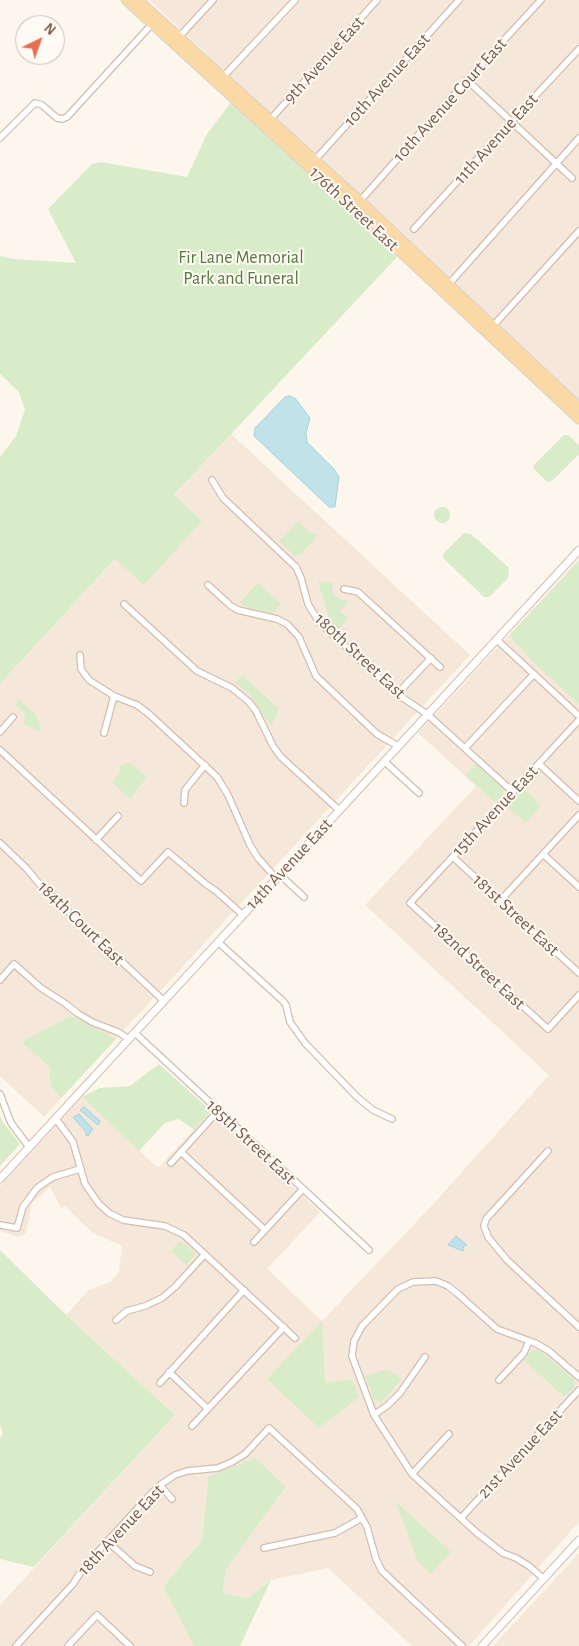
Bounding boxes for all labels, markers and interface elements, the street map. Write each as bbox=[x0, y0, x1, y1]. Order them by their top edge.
street label: 9th Avenue East bbox=[279, 12, 369, 108]
north arrow bbox=[15, 15, 65, 65]
text: N bbox=[41, 21, 58, 38]
street label: 10th Avenue East bbox=[339, 29, 435, 131]
street label: 10th Avenue Court East bbox=[389, 33, 511, 167]
street label: 11th Avenue East bbox=[450, 89, 542, 189]
street label: 176th Street East bbox=[305, 162, 403, 256]
park label: Fir Lane Memorial Park and Funeral bbox=[178, 247, 304, 290]
street label: 180th Street East bbox=[310, 608, 410, 704]
street label: 15th Avenue East bbox=[447, 761, 543, 861]
street label: 14th Avenue East bbox=[241, 814, 337, 914]
street label: 181st Street East bbox=[468, 869, 564, 961]
street label: 184th Court East bbox=[33, 876, 129, 970]
street label: 182nd Street East bbox=[428, 918, 530, 1014]
street label: 185th Street East bbox=[202, 1095, 300, 1189]
street label: 21st Avenue East bbox=[473, 1405, 567, 1503]
street label: 18th Avenue East bbox=[73, 1480, 169, 1580]

